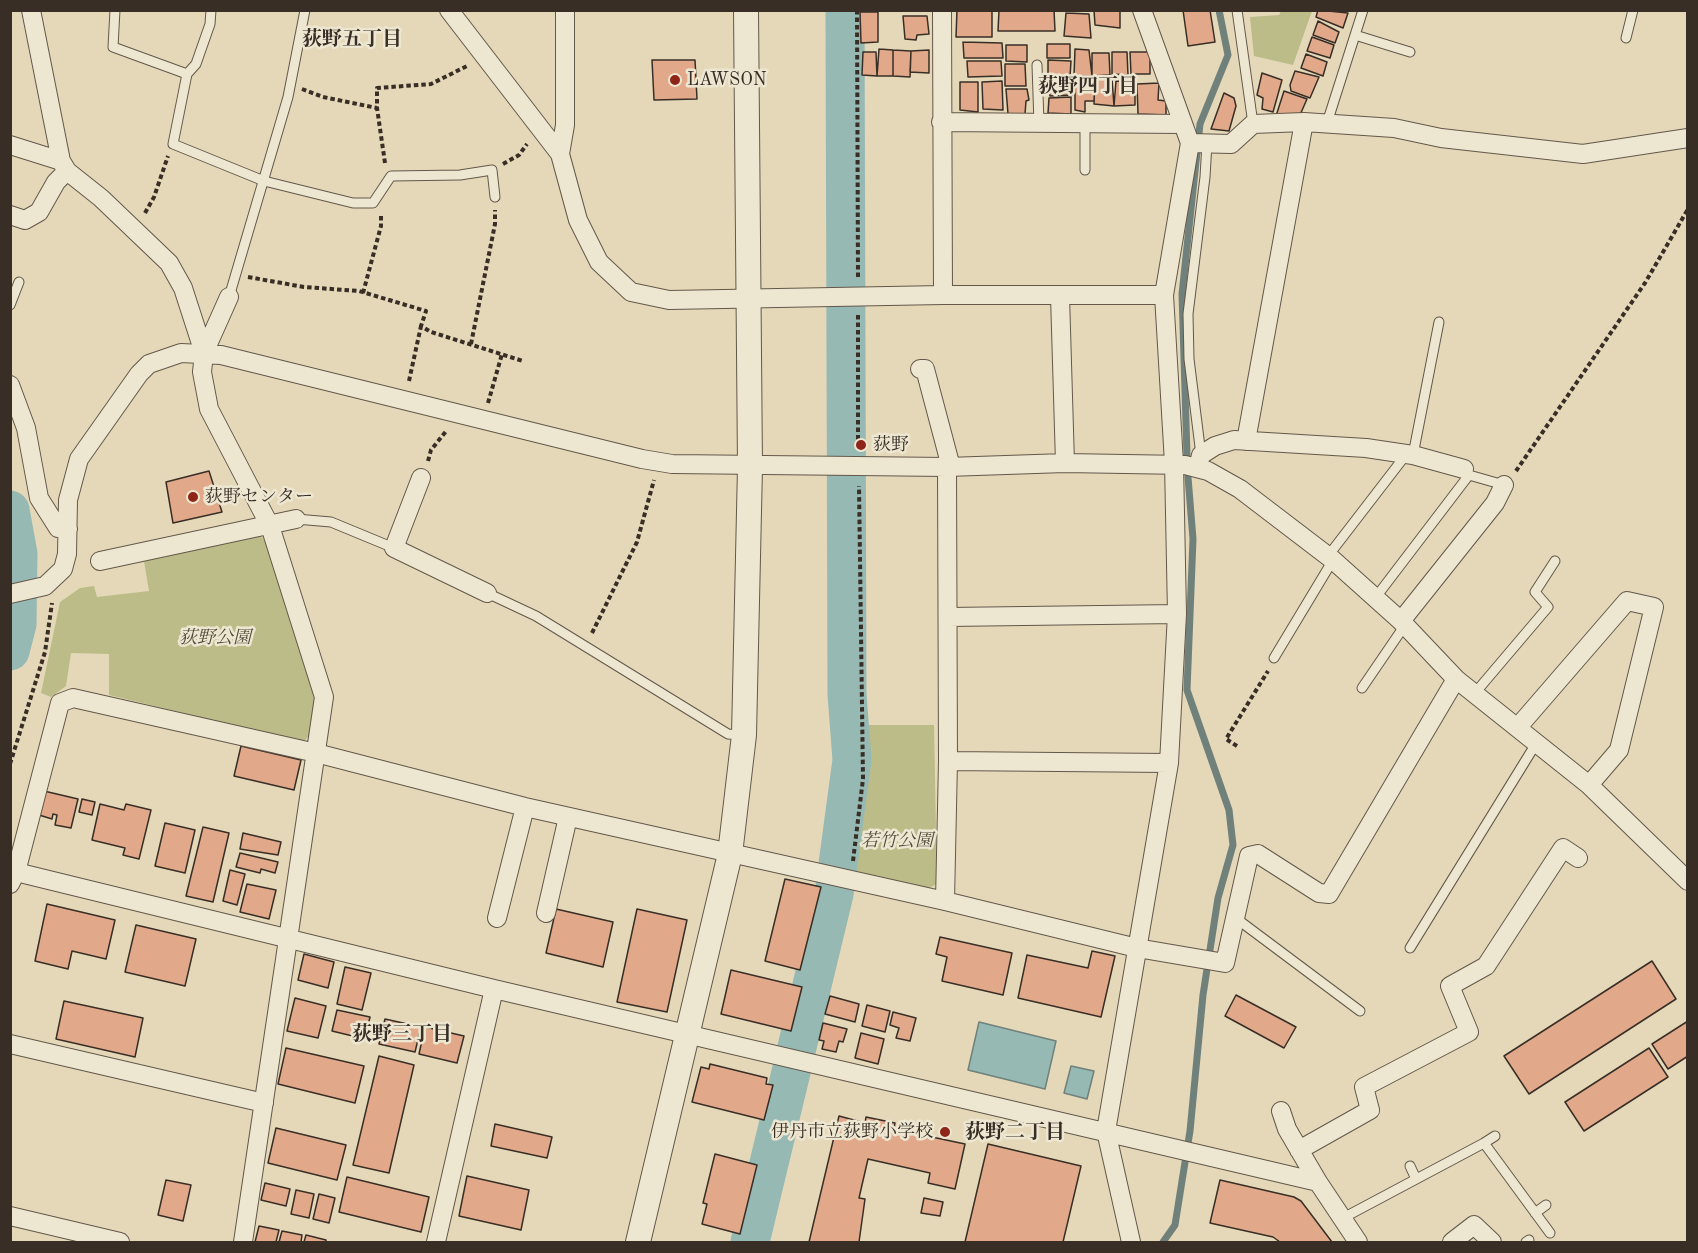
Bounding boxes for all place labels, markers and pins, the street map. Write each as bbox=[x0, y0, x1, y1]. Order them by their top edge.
place label: LAWSON bbox=[687, 69, 767, 91]
marker: LAWSON bbox=[668, 73, 682, 87]
place label: 荻野 bbox=[873, 434, 909, 456]
marker: 荻野 bbox=[854, 438, 868, 452]
place label: 荻野センター bbox=[205, 486, 313, 508]
marker: 荻野センター bbox=[186, 490, 200, 504]
place label: 伊丹市立荻野小学校 bbox=[771, 1121, 933, 1143]
marker: 伊丹市立荻野小学校 bbox=[938, 1125, 952, 1139]

